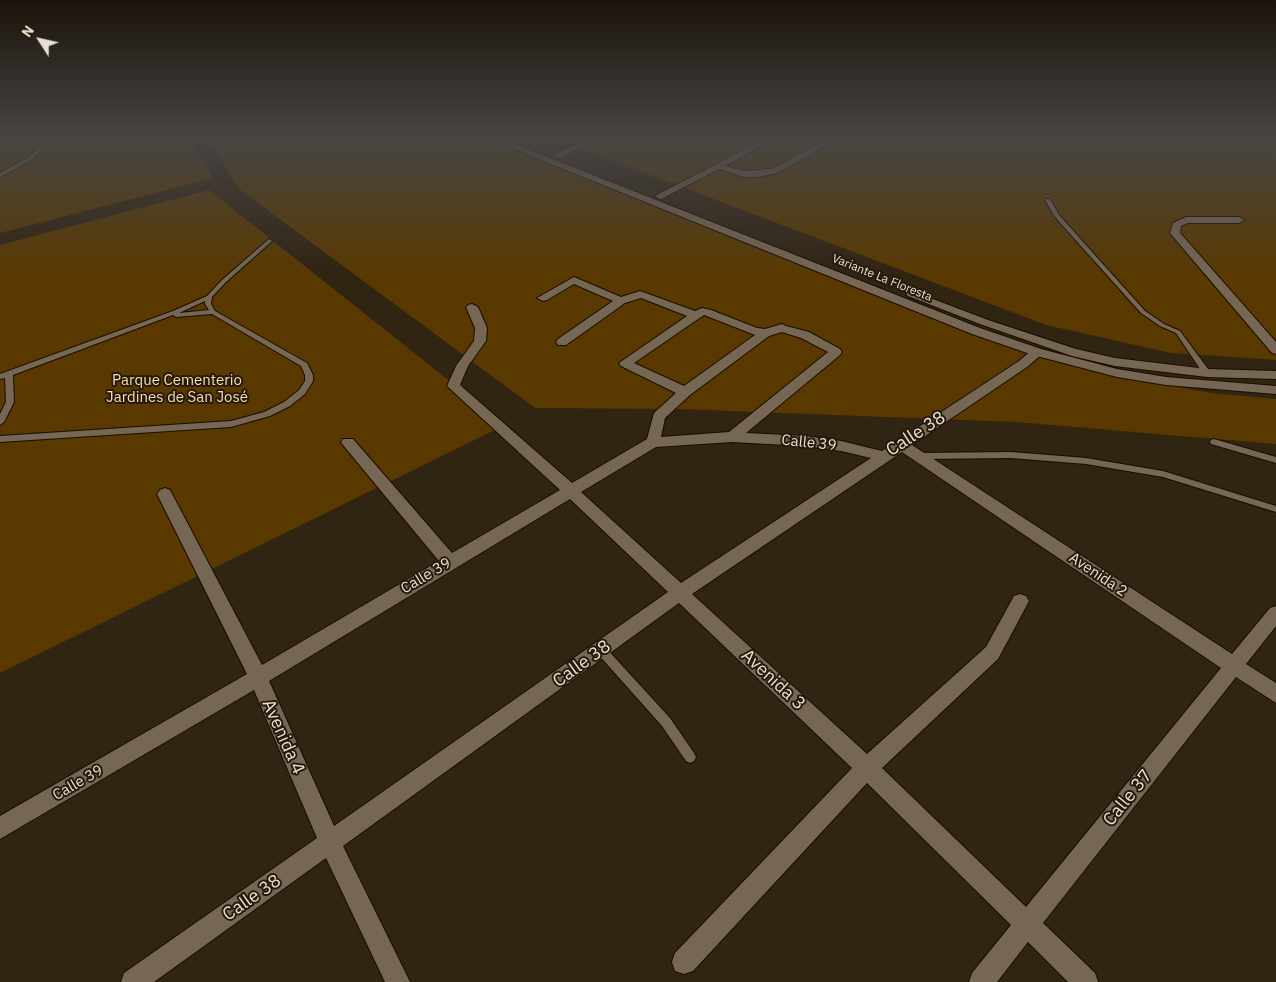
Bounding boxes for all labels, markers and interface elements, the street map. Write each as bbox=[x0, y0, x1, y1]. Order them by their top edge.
north arrow bbox=[15, 15, 65, 65]
text: N bbox=[17, 22, 38, 41]
street label: Variante La Floresta bbox=[830, 251, 934, 305]
park label: Parque Cementerio Jardines de San José bbox=[106, 372, 248, 407]
street label: Calle 38 bbox=[882, 407, 950, 461]
street label: Calle 39 bbox=[781, 431, 837, 455]
street label: Avenida 2 bbox=[1065, 549, 1131, 601]
street label: Calle 39 bbox=[398, 554, 454, 598]
street label: Calle 38 bbox=[549, 636, 615, 692]
street label: Avenida 3 bbox=[737, 645, 809, 715]
street label: Avenida 4 bbox=[257, 696, 309, 778]
street label: Calle 39 bbox=[50, 761, 106, 805]
street label: Calle 37 bbox=[1099, 765, 1157, 831]
street label: Calle 38 bbox=[219, 870, 285, 926]

